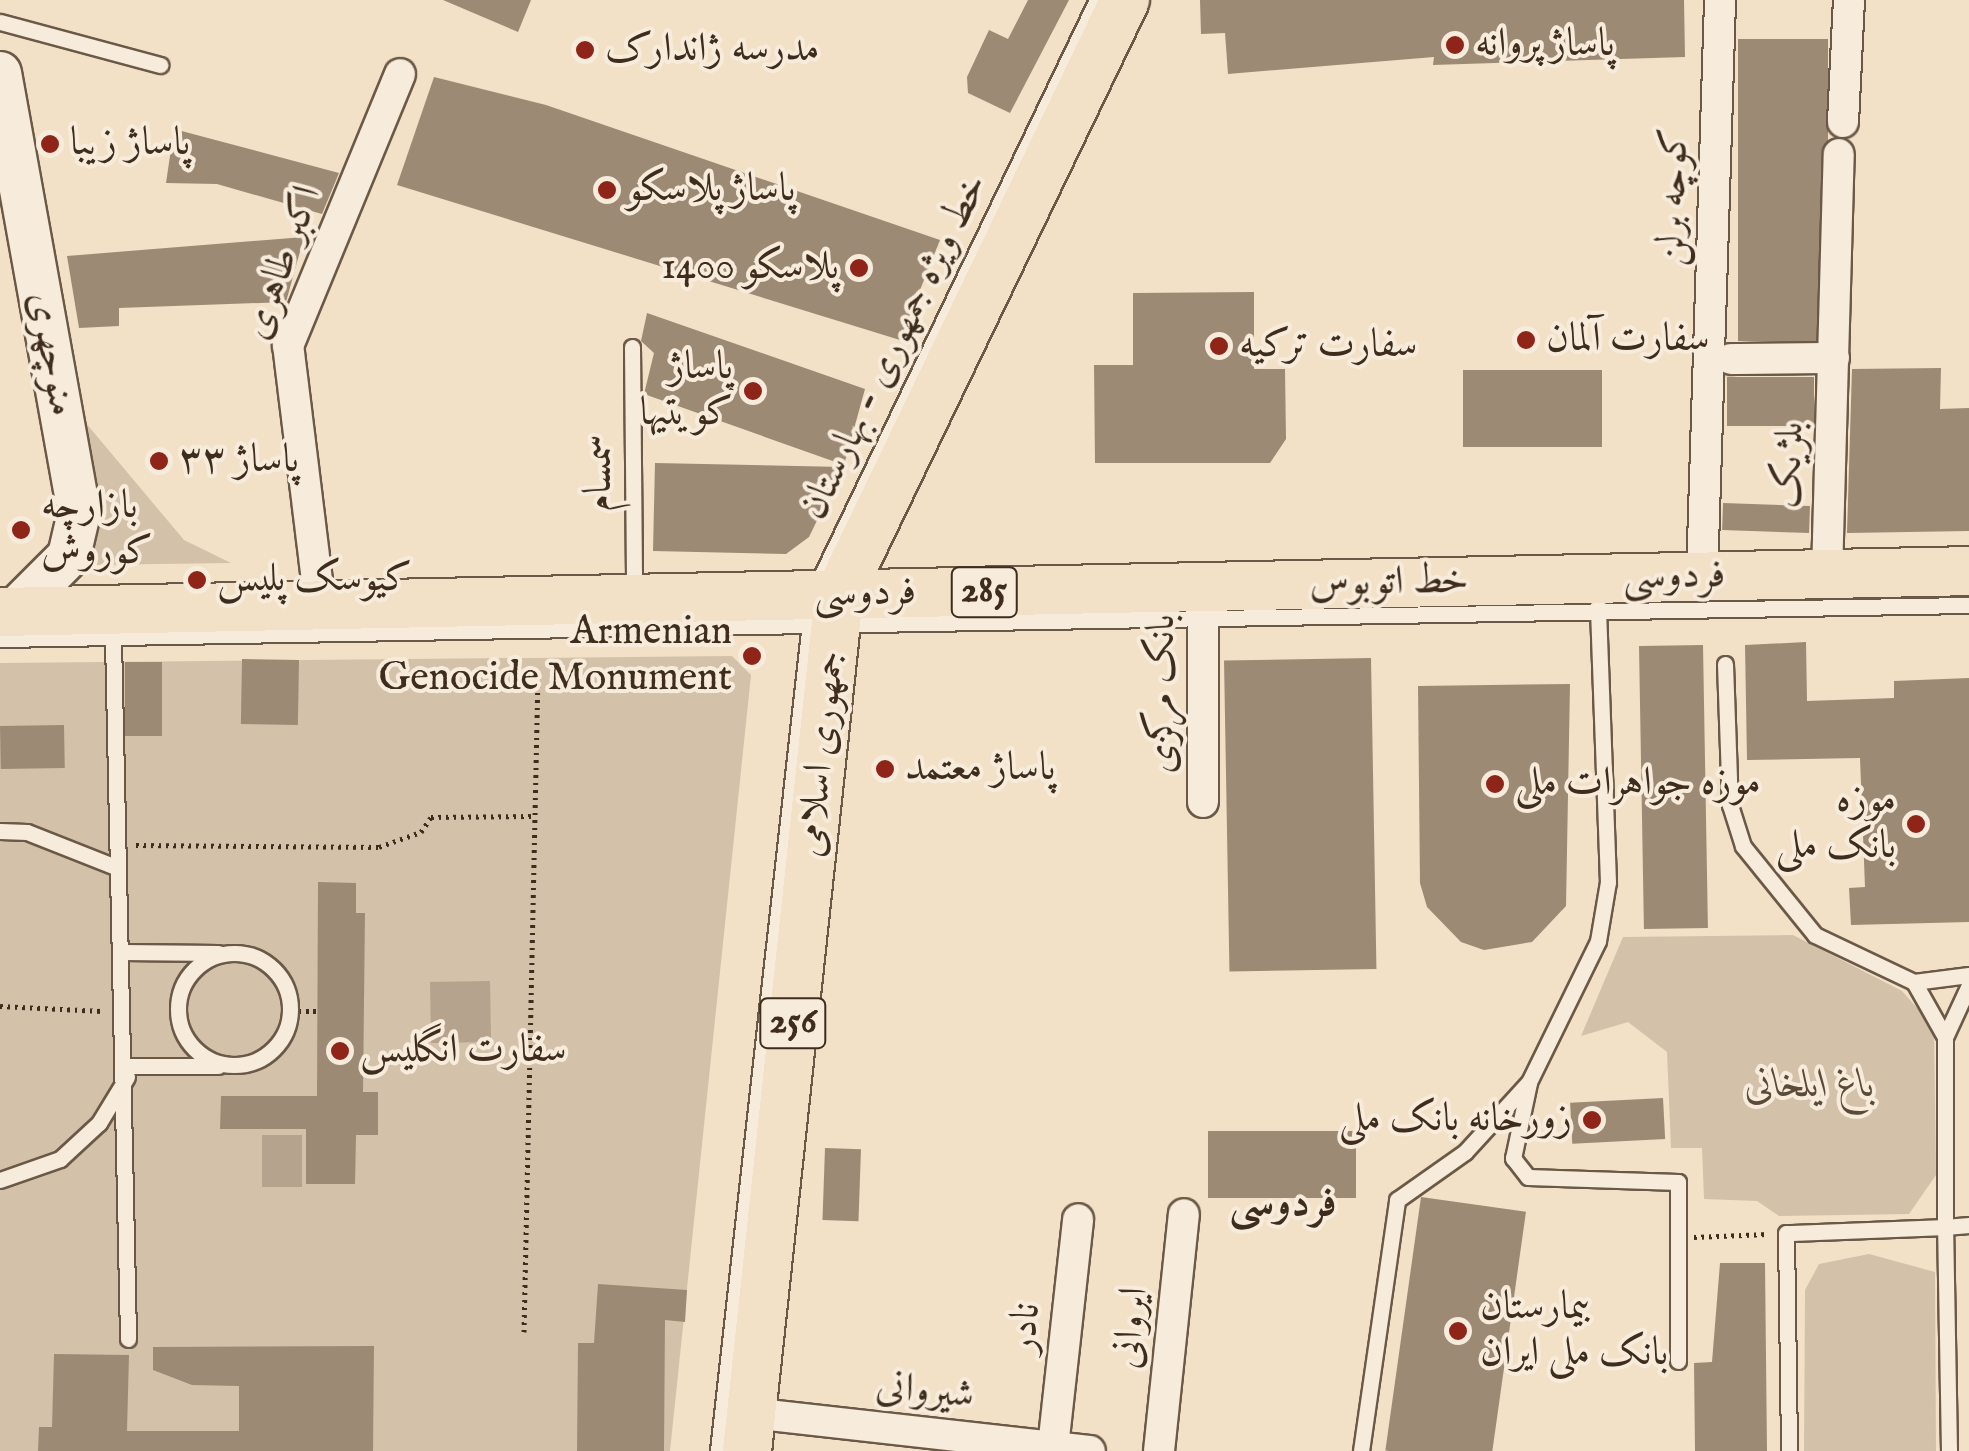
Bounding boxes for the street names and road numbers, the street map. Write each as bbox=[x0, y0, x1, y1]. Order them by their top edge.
street label: کوچه برلن bbox=[1648, 127, 1700, 267]
street label: خط ویژه جمهوری - بهارستان bbox=[790, 166, 1000, 528]
street label: اکبر طاهری bbox=[233, 180, 333, 346]
street label: منوچهری bbox=[16, 288, 86, 420]
street label: بلژیک bbox=[1764, 421, 1816, 509]
street label: سمسام bbox=[576, 434, 624, 512]
street label: فردوسی bbox=[1622, 552, 1726, 602]
street label: خط اتوبوس bbox=[1309, 558, 1469, 608]
road number: 285 bbox=[949, 559, 1019, 625]
street label: فردوسی bbox=[813, 569, 917, 619]
street label: بانک مرکزی bbox=[1139, 614, 1187, 774]
street label: جمهوری اسلامی bbox=[787, 648, 857, 860]
road number: 256 bbox=[758, 990, 828, 1056]
street label: ایروانی bbox=[1104, 1285, 1160, 1371]
street label: نادر bbox=[999, 1300, 1053, 1356]
street label: شیروانی bbox=[873, 1363, 977, 1421]

